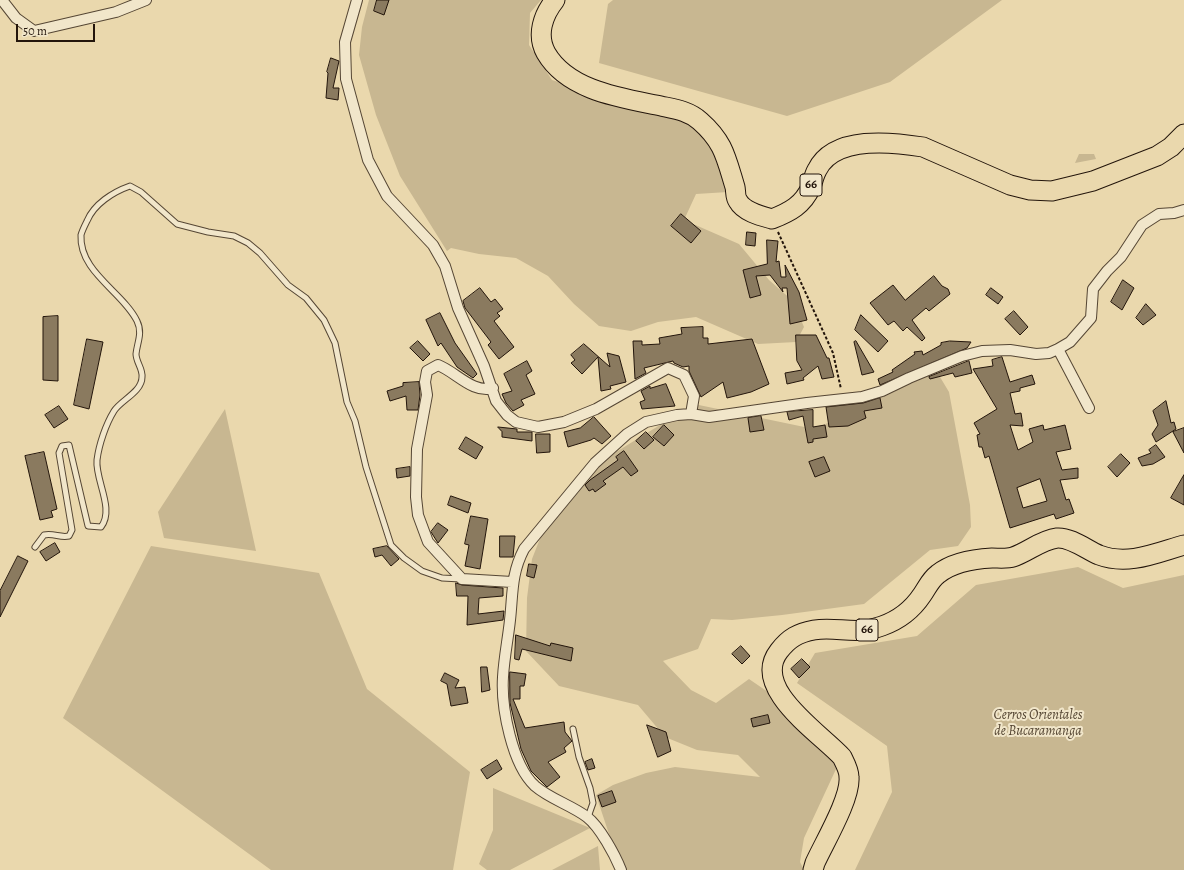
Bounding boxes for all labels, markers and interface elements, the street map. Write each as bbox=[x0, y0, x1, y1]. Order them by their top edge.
scale bar bbox=[18, 16, 97, 42]
text: 50 m bbox=[23, 23, 47, 39]
road number: 66 bbox=[800, 174, 822, 196]
road number: 66 bbox=[856, 619, 878, 641]
park label: Cerros Orientales de Bucaramanga bbox=[994, 708, 1082, 740]

